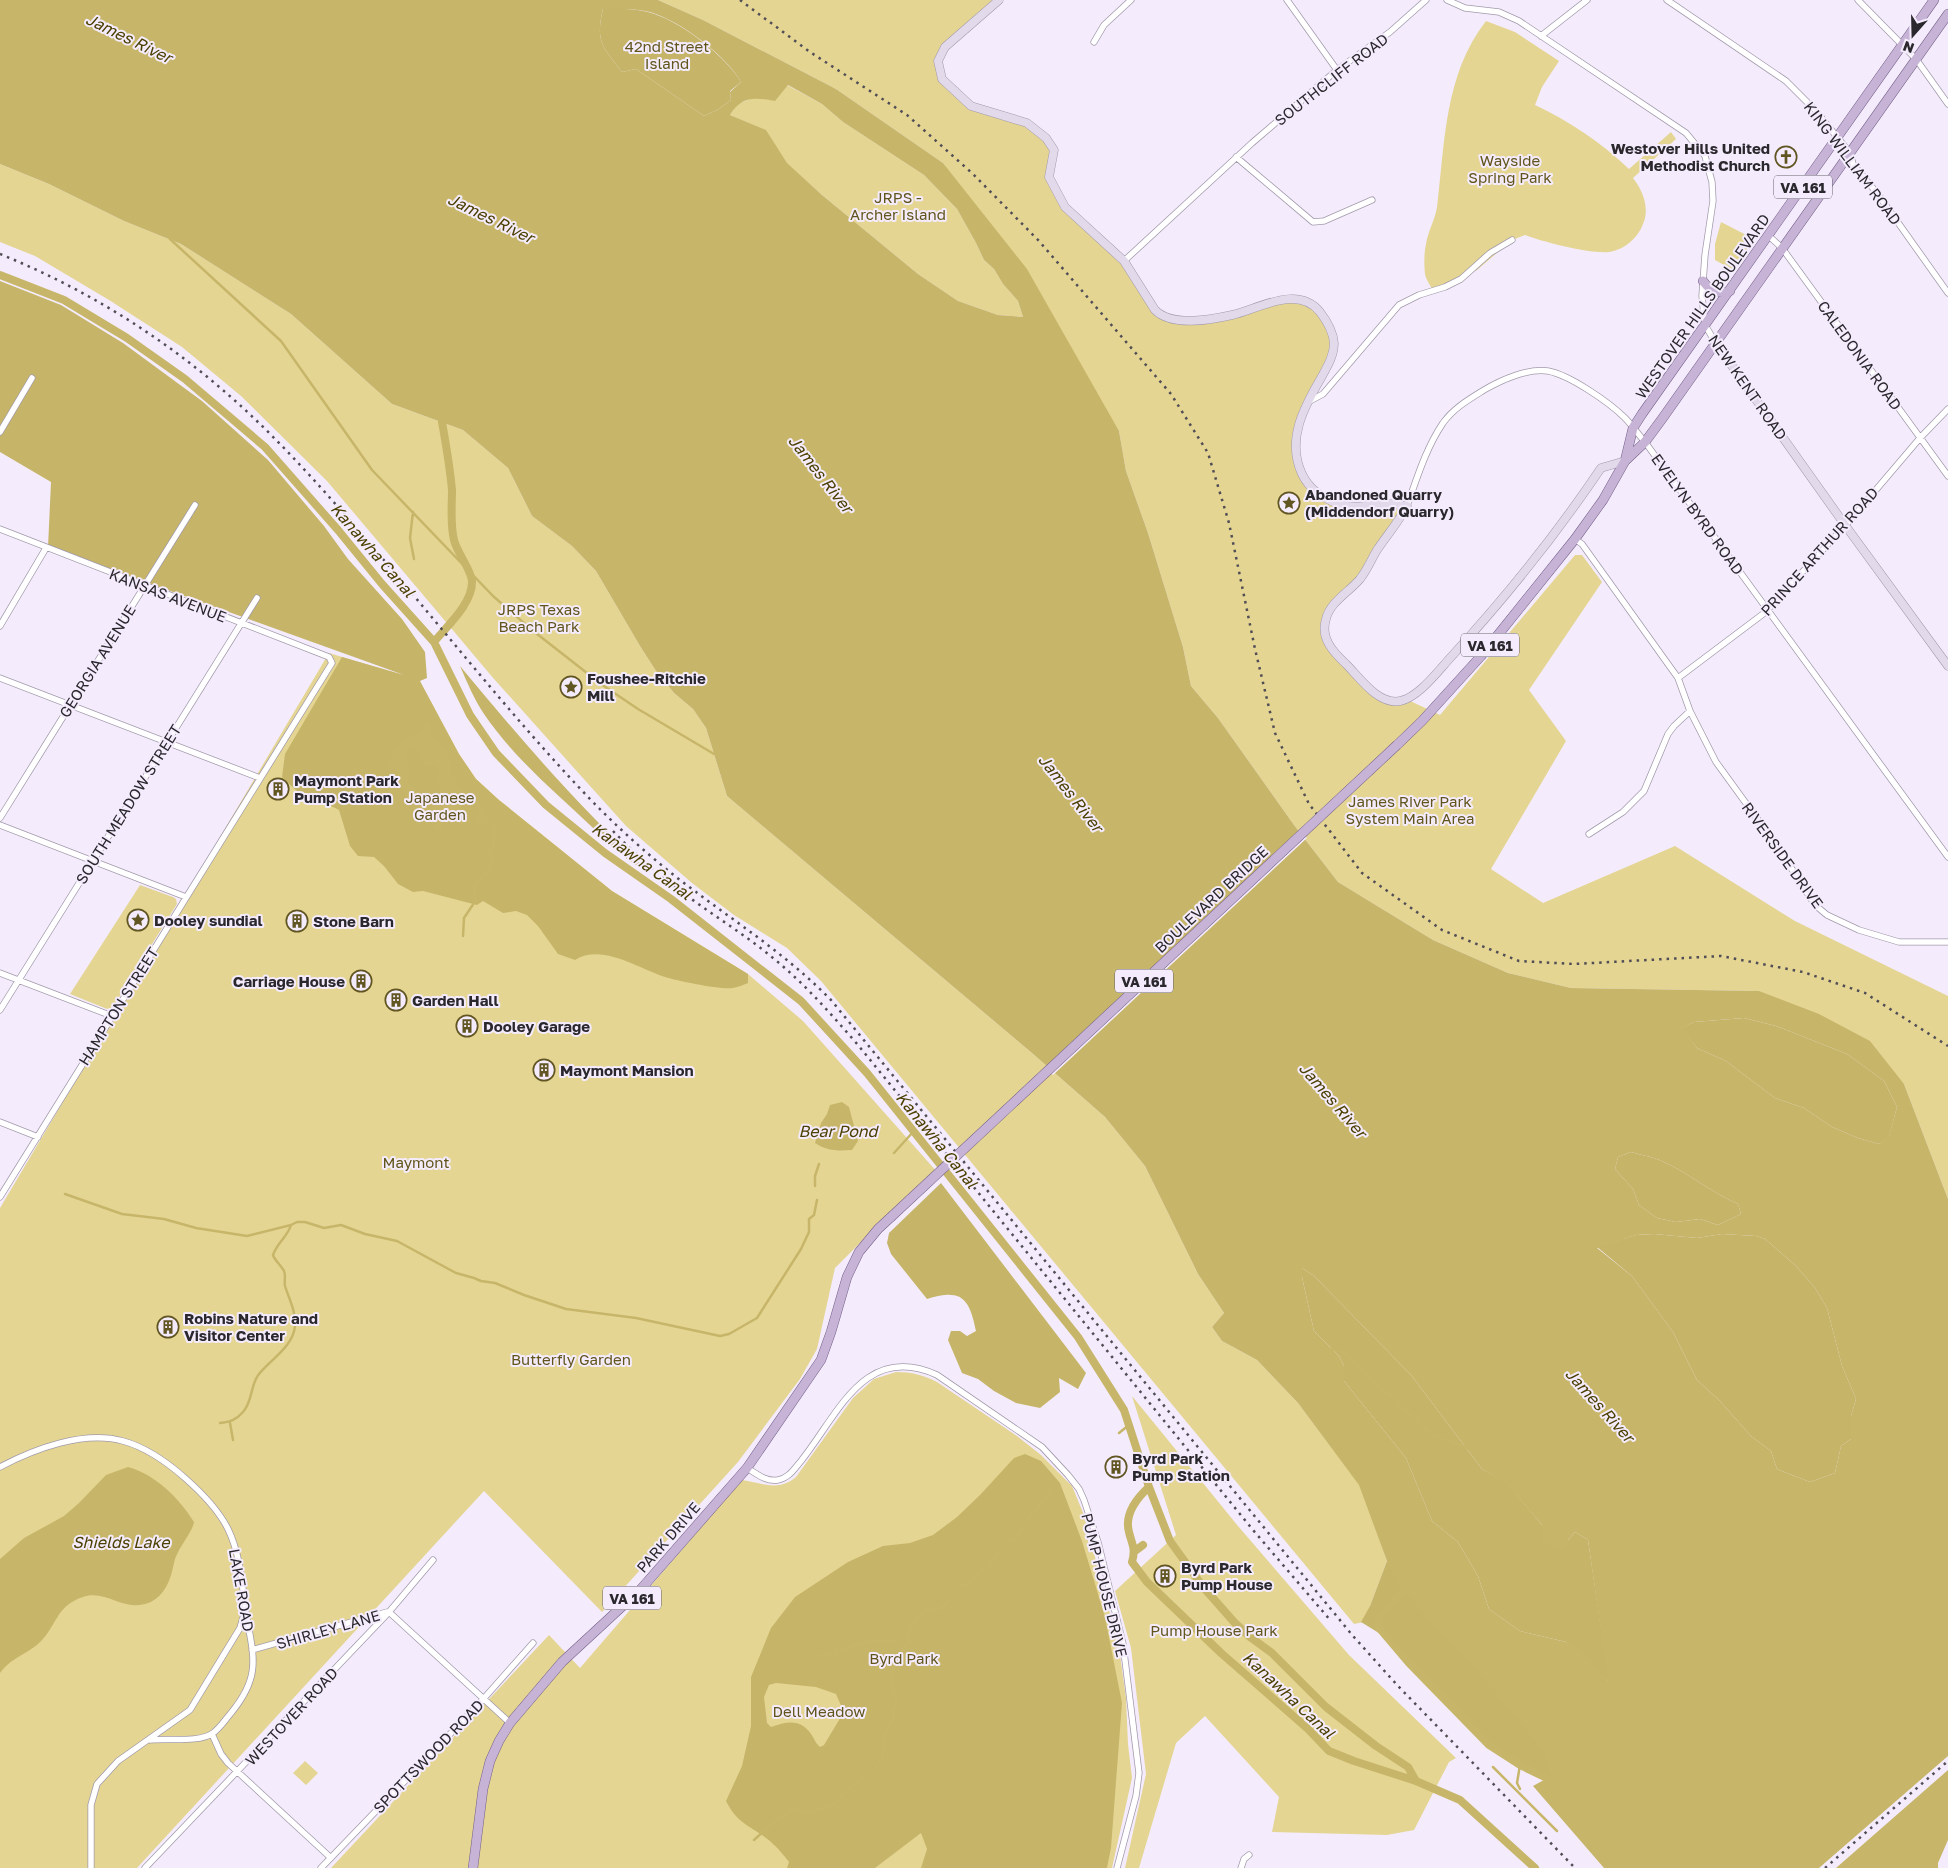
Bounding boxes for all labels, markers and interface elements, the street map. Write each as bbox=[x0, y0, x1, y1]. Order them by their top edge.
water label: James River bbox=[83, 9, 178, 69]
north arrow bbox=[1888, 10, 1938, 60]
street label: SOUTHCLIFF ROAD bbox=[1271, 29, 1391, 129]
park label: 42nd Street Island bbox=[625, 37, 709, 72]
text: N bbox=[1900, 38, 1916, 57]
street label: KING WILLIAM ROAD bbox=[1801, 98, 1905, 228]
place label: Westover Hills United Methodist Church bbox=[1611, 139, 1770, 174]
church icon: Westover Hills United Methodist Church bbox=[1774, 145, 1798, 169]
park label: Wayside Spring Park bbox=[1468, 151, 1552, 186]
road number: VA 161 bbox=[1774, 176, 1832, 198]
park label: JRPS - Archer Island bbox=[850, 188, 946, 223]
water label: James River bbox=[445, 189, 540, 249]
street label: WESTOVER HILLS BOULEVARD bbox=[1631, 210, 1773, 402]
street label: CALEDONIA ROAD bbox=[1814, 297, 1906, 413]
street label: NEW KENT ROAD bbox=[1705, 331, 1791, 443]
water label: James River bbox=[784, 431, 859, 519]
street label: EVELYN BYRD ROAD bbox=[1648, 450, 1748, 578]
street label: PRINCE ARTHUR ROAD bbox=[1757, 483, 1881, 619]
place label: Abandoned Quarry (Middendorf Quarry) bbox=[1305, 485, 1454, 520]
place icon: Abandoned Quarry (Middendorf Quarry) bbox=[1277, 491, 1301, 515]
water label: Kanawha Canal bbox=[327, 499, 420, 602]
street label: KANSAS AVENUE bbox=[107, 564, 229, 626]
park label: JRPS Texas Beach Park bbox=[498, 600, 580, 635]
street label: GEORGIA AVENUE bbox=[55, 601, 139, 721]
road number: VA 161 bbox=[1461, 634, 1519, 656]
place label: Foushee-Ritchie Mill bbox=[587, 669, 706, 704]
place icon: Foushee-Ritchie Mill bbox=[559, 675, 583, 699]
street label: SOUTH MEADOW STREET bbox=[71, 721, 185, 887]
water label: James River bbox=[1034, 750, 1109, 838]
place label: Maymont Park Pump Station bbox=[294, 771, 399, 806]
building icon: Maymont Park Pump Station bbox=[266, 777, 290, 801]
park label: Japanese Garden bbox=[405, 788, 475, 823]
park label: James River Park System Main Area bbox=[1346, 792, 1474, 827]
street label: RIVERSIDE DRIVE bbox=[1739, 798, 1827, 912]
water label: Kanawha Canal bbox=[588, 818, 696, 904]
street label: BOULEVARD BRIDGE bbox=[1151, 842, 1271, 956]
place icon: Dooley sundial bbox=[126, 908, 150, 932]
building icon: Stone Barn bbox=[285, 909, 309, 933]
place label: Dooley sundial bbox=[154, 911, 262, 929]
place label: Stone Barn bbox=[313, 912, 394, 930]
street label: HAMPTON STREET bbox=[74, 944, 162, 1068]
building icon: Carriage House bbox=[349, 969, 373, 993]
road number: VA 161 bbox=[1115, 969, 1173, 992]
place label: Carriage House bbox=[233, 972, 345, 990]
building icon: Garden Hall bbox=[384, 988, 408, 1012]
place label: Garden Hall bbox=[412, 991, 498, 1009]
building icon: Dooley Garage bbox=[455, 1014, 479, 1038]
place label: Dooley Garage bbox=[483, 1017, 590, 1035]
building icon: Maymont Mansion bbox=[532, 1058, 556, 1082]
water label: James River bbox=[1295, 1058, 1373, 1144]
place label: Maymont Mansion bbox=[560, 1061, 693, 1079]
water label: Kanawha Canal bbox=[892, 1088, 983, 1193]
water label: Bear Pond bbox=[799, 1121, 880, 1141]
park label: Maymont bbox=[383, 1153, 449, 1171]
place label: Robins Nature and Visitor Center bbox=[184, 1309, 318, 1344]
building icon: Robins Nature and Visitor Center bbox=[156, 1315, 180, 1339]
park label: Butterfly Garden bbox=[511, 1350, 631, 1368]
water label: James River bbox=[1561, 1364, 1640, 1448]
place label: Byrd Park Pump Station bbox=[1132, 1449, 1230, 1484]
building icon: Byrd Park Pump Station bbox=[1104, 1455, 1128, 1479]
street label: PARK DRIVE bbox=[632, 1498, 704, 1576]
street label: PUMP HOUSE DRIVE bbox=[1078, 1511, 1132, 1659]
water label: Shields Lake bbox=[72, 1532, 171, 1552]
street label: LAKE ROAD bbox=[226, 1547, 258, 1633]
place label: Byrd Park Pump House bbox=[1181, 1558, 1273, 1593]
building icon: Byrd Park Pump House bbox=[1153, 1564, 1177, 1588]
road number: VA 161 bbox=[603, 1586, 661, 1610]
street label: SHIRLEY LANE bbox=[274, 1606, 382, 1652]
park label: Pump House Park bbox=[1150, 1621, 1278, 1639]
water label: Kanawha Canal bbox=[1239, 1647, 1340, 1743]
park label: Byrd Park bbox=[869, 1649, 939, 1667]
street label: WESTOVER ROAD bbox=[241, 1663, 341, 1769]
street label: SPOTTSWOOD ROAD bbox=[369, 1695, 487, 1817]
park label: Dell Meadow bbox=[773, 1702, 865, 1720]

